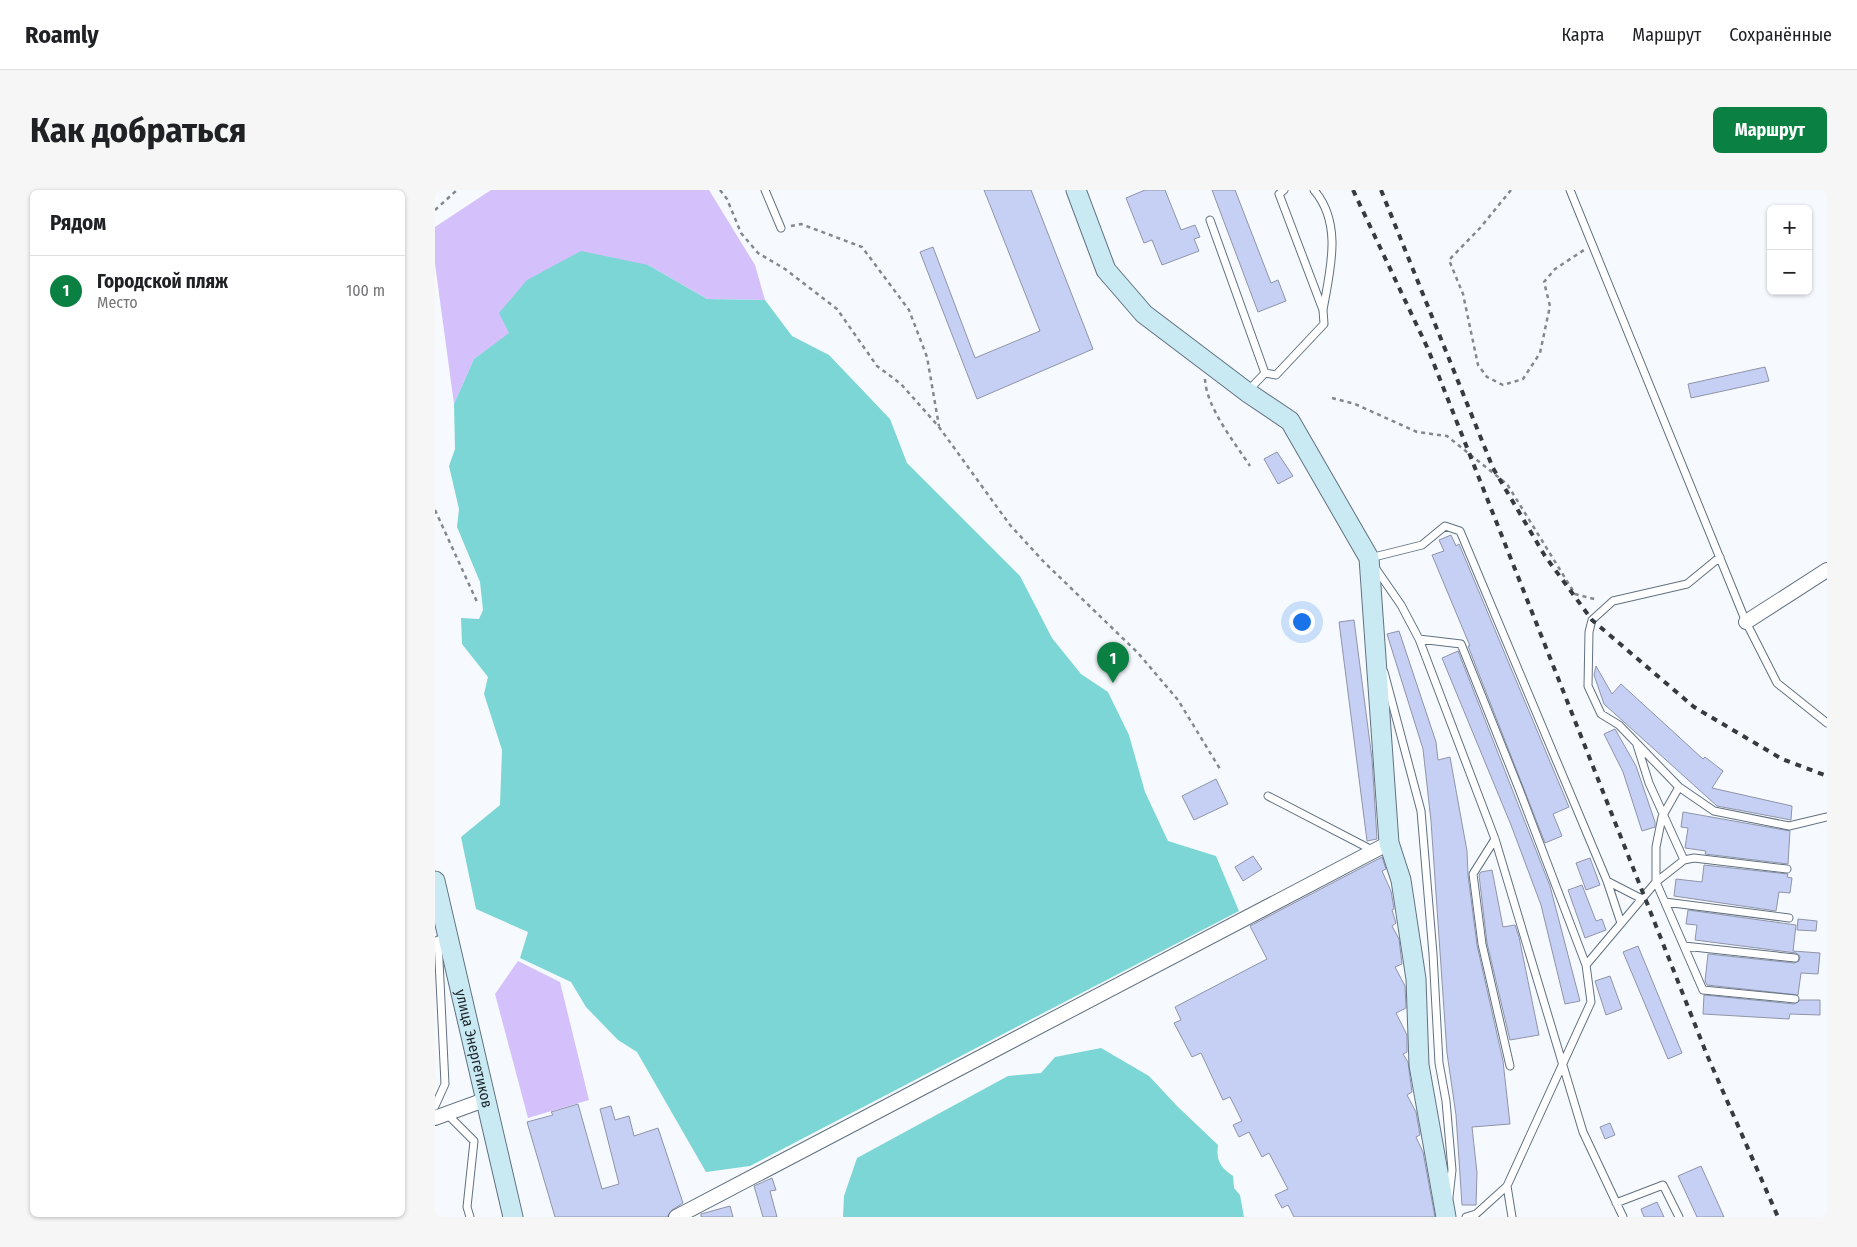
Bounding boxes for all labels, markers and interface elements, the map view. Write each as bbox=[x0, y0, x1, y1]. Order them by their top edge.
text: Roamly bbox=[25, 21, 99, 49]
text: Карта bbox=[1561, 24, 1604, 46]
text: Маршрут bbox=[1632, 24, 1701, 46]
text: Сохранённые bbox=[1729, 24, 1832, 46]
button: Маршрут bbox=[1713, 107, 1827, 153]
text: Как добраться bbox=[30, 109, 247, 151]
map controls bbox=[1767, 205, 1812, 295]
button: + bbox=[1767, 205, 1812, 250]
text: Рядом bbox=[50, 210, 106, 236]
button: − bbox=[1767, 250, 1812, 295]
text: Городской пляж bbox=[97, 270, 228, 293]
text: 1 bbox=[63, 281, 69, 300]
text: 100 m bbox=[346, 281, 385, 300]
text: Место bbox=[97, 293, 138, 312]
your location bbox=[1289, 609, 1315, 635]
pin: 1 bbox=[1097, 642, 1129, 683]
street label: улица Энергетиков bbox=[451, 988, 496, 1109]

